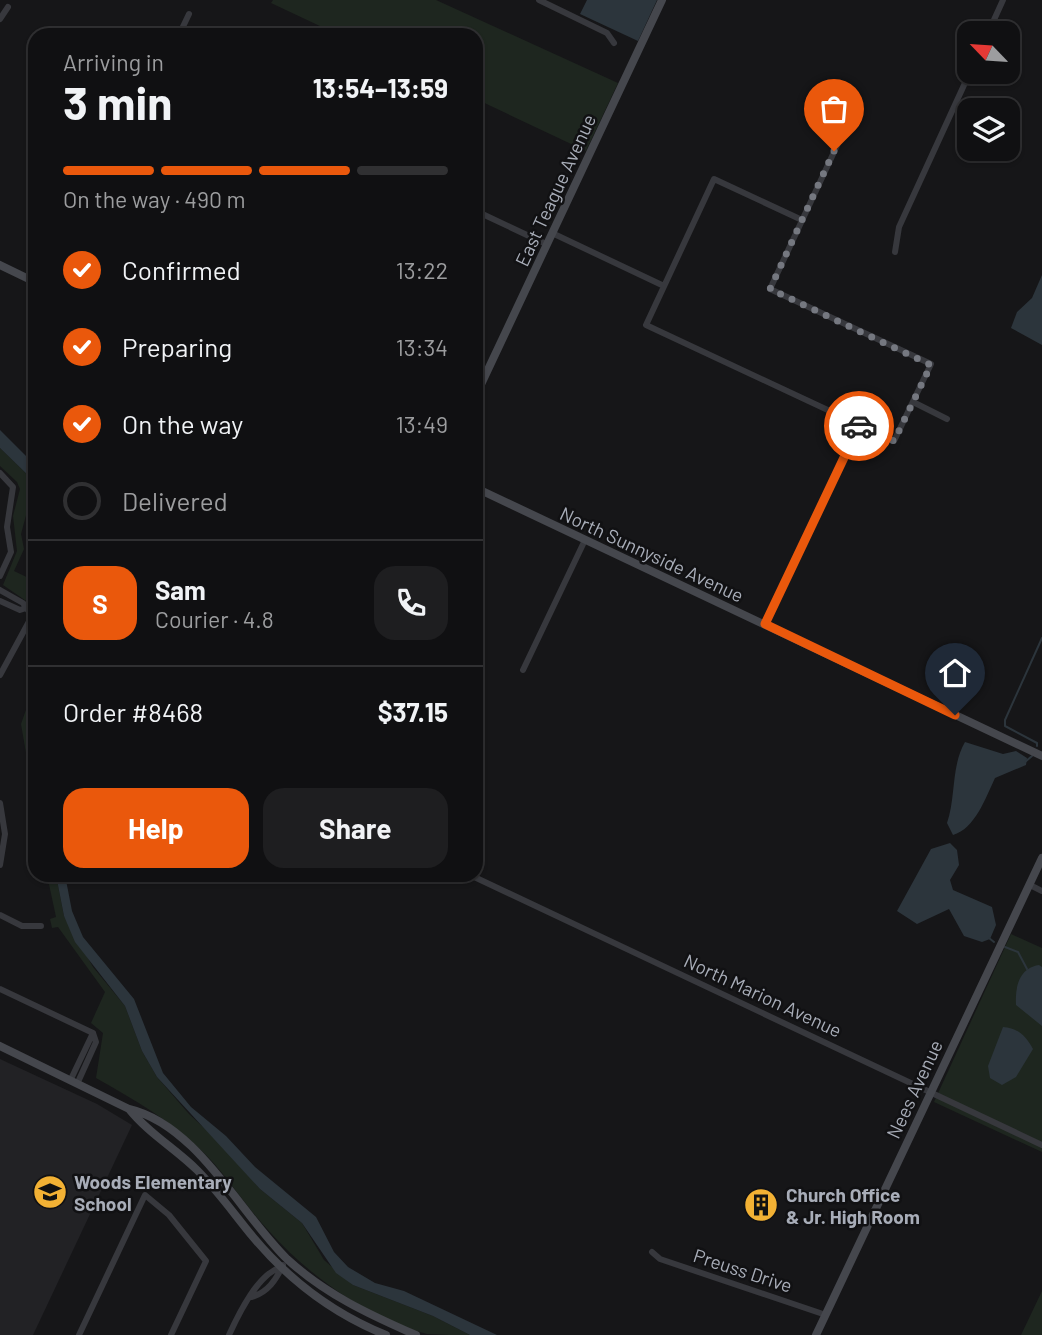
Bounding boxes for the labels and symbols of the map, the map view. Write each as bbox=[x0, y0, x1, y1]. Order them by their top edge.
north arrow bbox=[957, 21, 1020, 84]
pin bbox=[804, 79, 864, 151]
street label: East Teague Avenue bbox=[510, 110, 600, 270]
courier bbox=[824, 391, 894, 461]
street label: North Sunnyside Avenue bbox=[557, 501, 747, 607]
pin bbox=[925, 643, 985, 715]
street label: North Marion Avenue bbox=[681, 948, 845, 1042]
street label: Nees Avenue bbox=[881, 1036, 947, 1142]
place label: Woods Elementary School bbox=[74, 1170, 232, 1215]
school or university icon: Woods Elementary School bbox=[31, 1173, 69, 1211]
place label: Church Office & Jr. High Room bbox=[786, 1183, 920, 1228]
building icon: Church Office & Jr. High Room bbox=[742, 1186, 780, 1224]
street label: Preuss Drive bbox=[691, 1243, 795, 1297]

